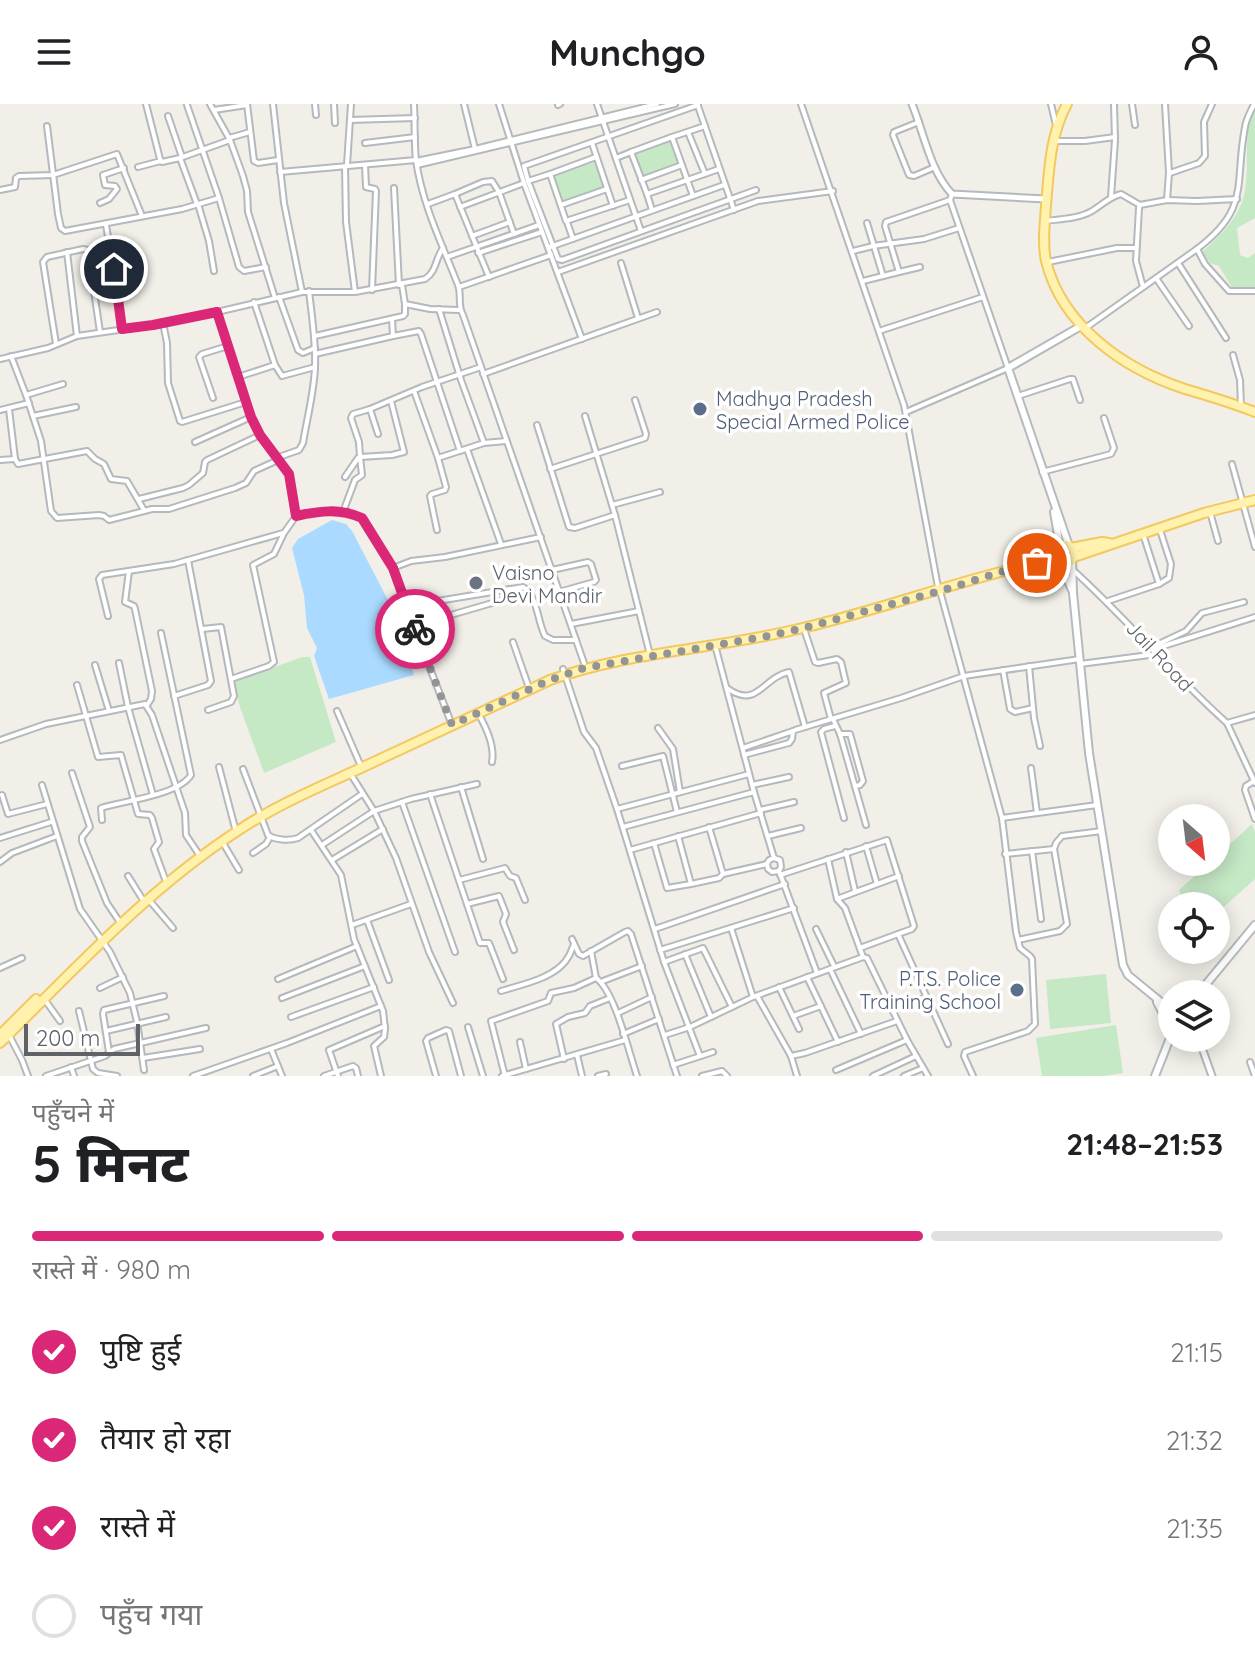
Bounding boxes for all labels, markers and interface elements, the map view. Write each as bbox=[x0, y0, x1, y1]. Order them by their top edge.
icon: menu bbox=[32, 30, 76, 74]
text: Munchgo bbox=[549, 30, 706, 75]
icon: person bbox=[1179, 30, 1223, 74]
pin bbox=[80, 235, 148, 303]
icon: home bbox=[92, 247, 136, 291]
place label: Madhya Pradesh Special Armed Police bbox=[716, 386, 910, 434]
marker: Madhya Pradesh Special Armed Police bbox=[691, 400, 709, 418]
pin bbox=[1003, 529, 1071, 597]
icon: bag bbox=[1015, 541, 1059, 585]
place label: Vaisno Devi Mandir bbox=[492, 560, 603, 608]
marker: Vaisno Devi Mandir bbox=[467, 574, 485, 592]
courier bbox=[375, 589, 455, 669]
icon: bike bbox=[393, 607, 437, 651]
street label: Jail Road bbox=[1121, 615, 1199, 697]
north arrow bbox=[1158, 804, 1230, 876]
map controls bbox=[1158, 804, 1230, 1052]
button: locate bbox=[1158, 892, 1230, 964]
place label: P.T.S. Police Training School bbox=[859, 966, 1001, 1014]
button: layers bbox=[1158, 980, 1230, 1052]
marker: P.T.S. Police Training School bbox=[1008, 981, 1026, 999]
scale bar bbox=[24, 1020, 140, 1056]
text: 200 m bbox=[36, 1024, 100, 1052]
text: पहुँचने में bbox=[32, 1096, 114, 1129]
text: 21:48–21:53 bbox=[1066, 1125, 1223, 1163]
text: 5 मिनट bbox=[32, 1130, 188, 1195]
text: रास्ते में · 980 m bbox=[32, 1253, 191, 1286]
icon: check bbox=[32, 1330, 76, 1374]
text: पुष्टि हुई bbox=[100, 1331, 181, 1369]
text: 21:15 bbox=[1170, 1336, 1223, 1369]
icon: check bbox=[32, 1418, 76, 1462]
text: तैयार हो रहा bbox=[100, 1419, 231, 1457]
text: 21:32 bbox=[1166, 1424, 1223, 1457]
icon: check bbox=[32, 1506, 76, 1550]
text: रास्ते में bbox=[100, 1507, 175, 1545]
text: 21:35 bbox=[1166, 1512, 1223, 1545]
text: पहुँच गया bbox=[100, 1595, 202, 1633]

